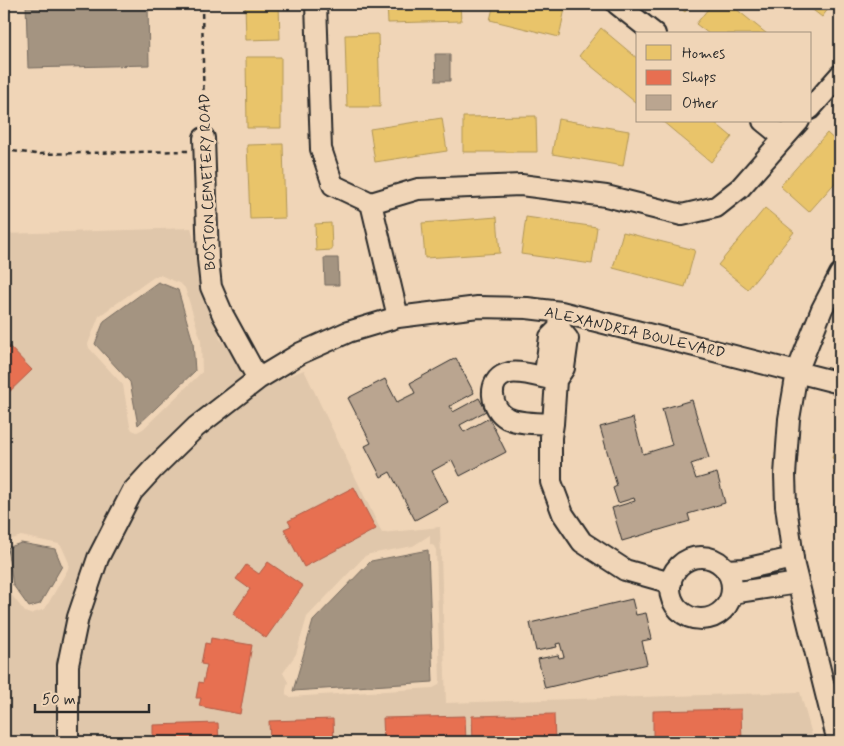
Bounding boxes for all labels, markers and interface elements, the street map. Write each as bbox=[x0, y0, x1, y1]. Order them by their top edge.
legend bbox=[636, 32, 812, 122]
text: Homes bbox=[682, 44, 725, 64]
text: Shops bbox=[682, 68, 717, 88]
street label: BOSTON CEMETERY ROAD bbox=[195, 93, 221, 271]
text: Other bbox=[682, 94, 718, 114]
street label: ALEXANDRIA BOULEVARD bbox=[542, 302, 727, 364]
scale bar bbox=[35, 681, 149, 713]
text: 50 m bbox=[42, 690, 76, 710]

